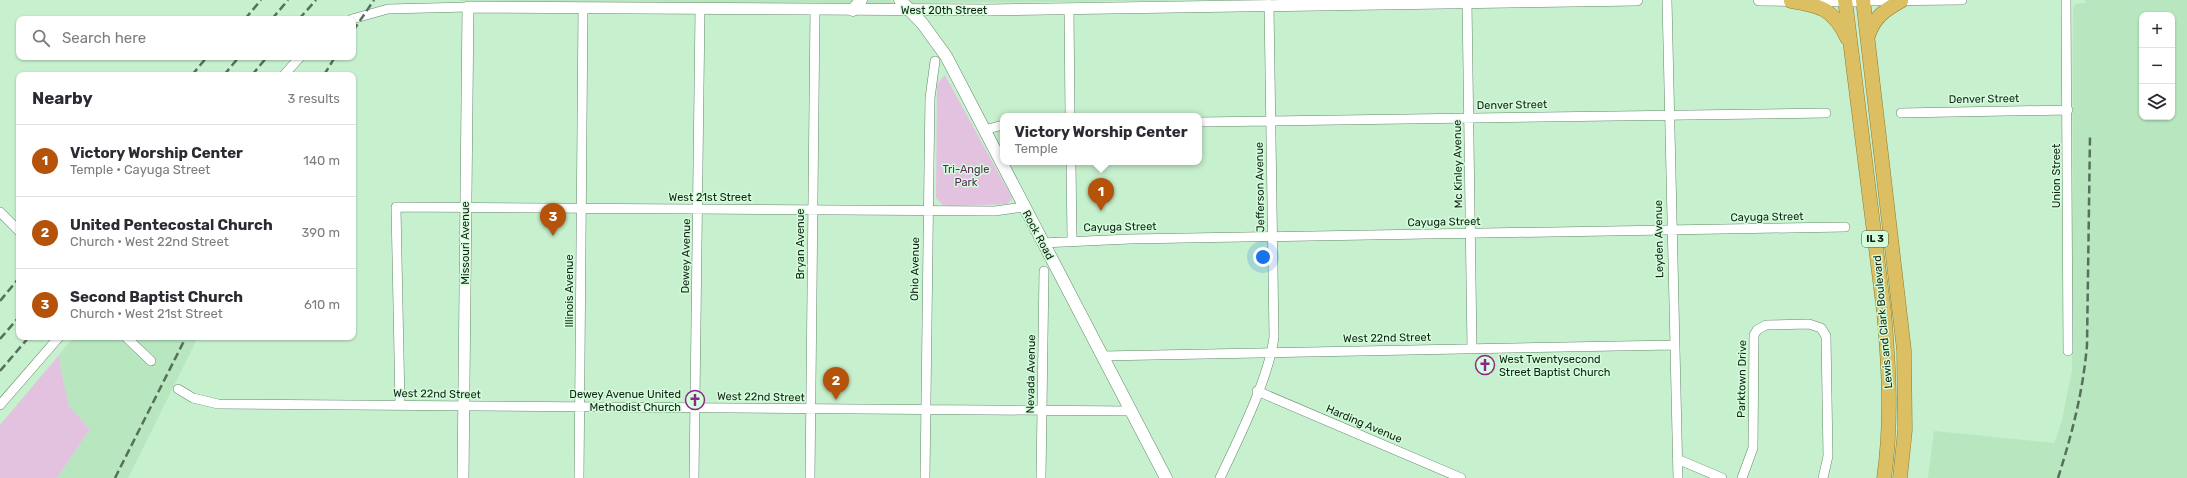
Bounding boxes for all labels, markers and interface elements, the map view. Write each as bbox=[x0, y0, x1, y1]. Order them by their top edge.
street label: West 20th Street bbox=[901, 4, 988, 17]
map controls bbox=[2139, 12, 2175, 120]
button: + bbox=[2139, 12, 2175, 48]
search box bbox=[16, 16, 356, 60]
icon: search bbox=[30, 27, 52, 49]
text: Search here bbox=[62, 29, 146, 47]
button: − bbox=[2139, 48, 2175, 84]
button: layers bbox=[2139, 84, 2175, 120]
text: Nearby bbox=[32, 88, 93, 108]
text: 3 results bbox=[288, 91, 340, 106]
street label: Denver Street bbox=[1949, 92, 2020, 106]
street label: Denver Street bbox=[1477, 98, 1548, 112]
popup bbox=[1000, 113, 1202, 165]
street label: Mc Kinley Avenue bbox=[1451, 120, 1465, 208]
text: Victory Worship Center bbox=[1015, 123, 1187, 141]
text: Temple bbox=[1015, 141, 1058, 156]
street label: Jefferson Avenue bbox=[1253, 142, 1267, 232]
street label: Union Street bbox=[2050, 143, 2063, 208]
text: Victory Worship Center bbox=[70, 144, 243, 162]
text: 1 bbox=[42, 153, 48, 168]
text: 140 m bbox=[303, 153, 340, 168]
text: Temple · Cayuga Street bbox=[70, 162, 210, 177]
park label: Tri-Angle Park bbox=[943, 163, 989, 189]
pin: 1 bbox=[1088, 178, 1114, 211]
street label: West 21st Street bbox=[669, 191, 752, 204]
street label: Leyden Avenue bbox=[1652, 200, 1666, 278]
street label: Missouri Avenue bbox=[459, 201, 472, 285]
pin: 3 bbox=[540, 203, 566, 236]
street label: Bryan Avenue bbox=[794, 208, 807, 280]
street label: Rock Road bbox=[1020, 208, 1056, 262]
street label: Cayuga Street bbox=[1730, 210, 1804, 224]
street label: Cayuga Street bbox=[1407, 215, 1481, 229]
text: United Pentecostal Church bbox=[70, 216, 273, 234]
street label: Dewey Avenue bbox=[679, 218, 693, 294]
street label: Cayuga Street bbox=[1083, 220, 1157, 234]
text: 2 bbox=[41, 225, 49, 240]
text: 390 m bbox=[301, 225, 340, 240]
road number: IL 3 bbox=[1862, 231, 1888, 247]
text: Church · West 22nd Street bbox=[70, 234, 229, 249]
street label: Ohio Avenue bbox=[908, 237, 922, 301]
your location bbox=[1253, 247, 1273, 267]
street label: Illinois Avenue bbox=[563, 254, 576, 328]
street label: Lewis and Clark Boulevard bbox=[1871, 255, 1895, 389]
text: Second Baptist Church bbox=[70, 288, 243, 306]
text: 3 bbox=[41, 297, 49, 312]
text: 610 m bbox=[304, 297, 340, 312]
text: Church · West 21st Street bbox=[70, 306, 223, 321]
street label: West 22nd Street bbox=[1343, 331, 1432, 345]
street label: Nevada Avenue bbox=[1024, 334, 1038, 414]
street label: Parktown Drive bbox=[1735, 340, 1749, 418]
place label: West Twentysecond Street Baptist Church bbox=[1499, 353, 1610, 379]
church icon: West Twentysecond Street Baptist Church bbox=[1474, 354, 1496, 376]
pin: 2 bbox=[823, 367, 849, 400]
street label: West 22nd Street bbox=[393, 387, 482, 401]
place label: Dewey Avenue United Methodist Church bbox=[569, 388, 681, 414]
church icon: Dewey Avenue United Methodist Church bbox=[684, 389, 706, 411]
street label: West 22nd Street bbox=[717, 390, 806, 404]
street label: Harding Avenue bbox=[1324, 402, 1404, 446]

